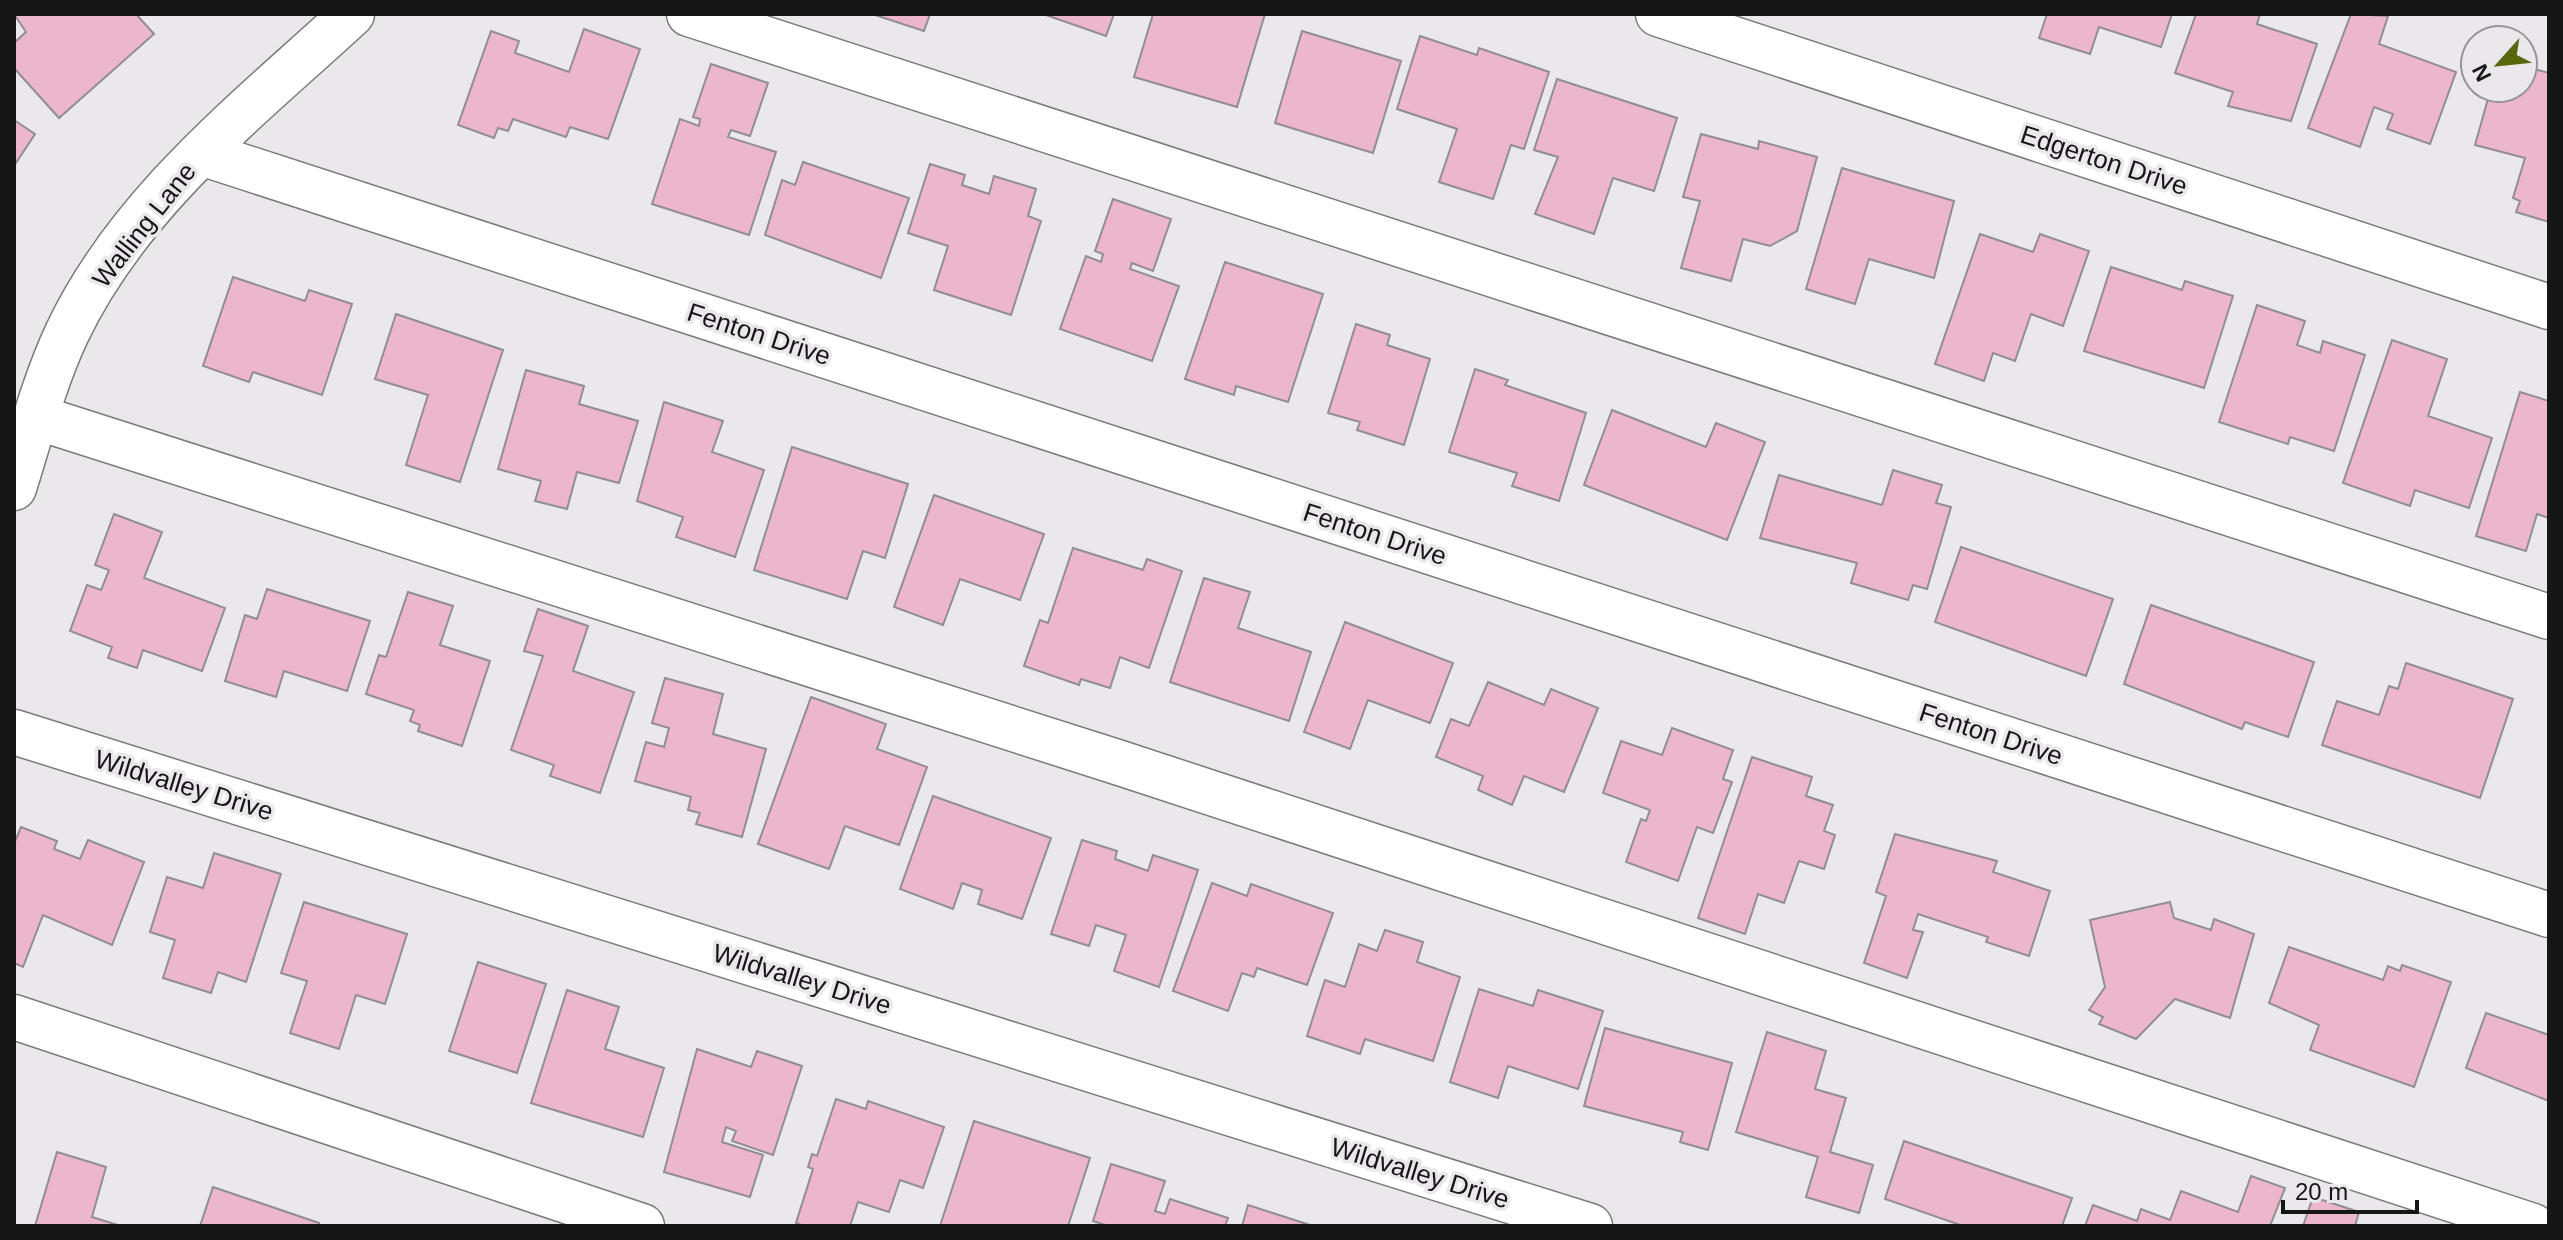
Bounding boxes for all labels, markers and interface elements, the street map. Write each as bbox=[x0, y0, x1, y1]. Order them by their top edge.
north arrow bbox=[2459, 24, 2539, 104]
text: N bbox=[2467, 60, 2496, 86]
street label: Edgerton Drive bbox=[2017, 119, 2191, 201]
street label: Walling Lane bbox=[86, 157, 202, 293]
street label: Fenton Drive bbox=[684, 297, 834, 371]
street label: Fenton Drive bbox=[1300, 497, 1450, 571]
street label: Fenton Drive bbox=[1916, 697, 2066, 771]
street label: Wildvalley Drive bbox=[91, 744, 277, 826]
street label: Wildvalley Drive bbox=[709, 938, 895, 1020]
street label: Wildvalley Drive bbox=[1327, 1132, 1513, 1214]
scale bar bbox=[2283, 1164, 2417, 1214]
text: 20 m bbox=[2295, 1178, 2348, 1205]

